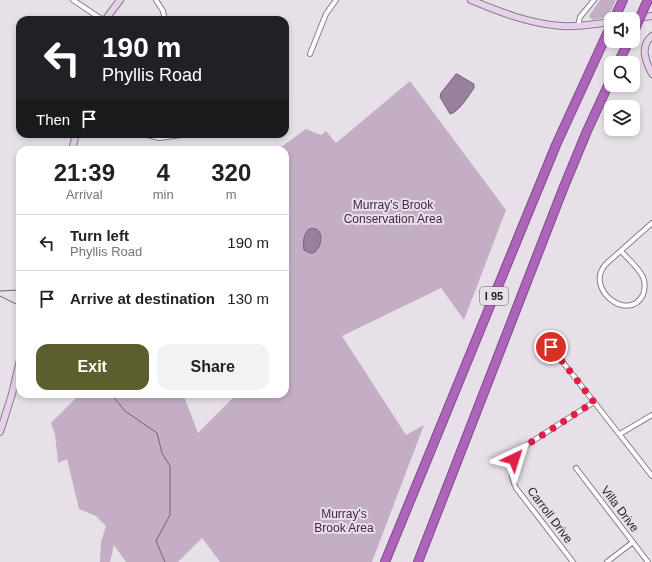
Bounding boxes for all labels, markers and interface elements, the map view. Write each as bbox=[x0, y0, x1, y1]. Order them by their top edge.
map controls bbox=[604, 12, 640, 136]
button: sound bbox=[604, 12, 640, 48]
icon: left bbox=[36, 32, 88, 84]
text: 190 m bbox=[102, 32, 181, 63]
button: search bbox=[604, 56, 640, 92]
text: Phyllis Road bbox=[102, 65, 202, 85]
button: layers bbox=[604, 100, 640, 136]
icon: arrive bbox=[78, 108, 100, 130]
text: Then bbox=[36, 111, 70, 128]
text: 21:39 bbox=[54, 159, 115, 186]
text: 4 bbox=[156, 159, 170, 186]
text: 320 bbox=[211, 159, 251, 186]
text: Arrival bbox=[66, 187, 103, 202]
text: min bbox=[153, 187, 174, 202]
text: m bbox=[226, 187, 237, 202]
park label: Murray's Brook Conservation Area bbox=[344, 198, 443, 226]
text: Turn left bbox=[70, 227, 129, 244]
icon: left bbox=[36, 232, 58, 254]
text: 190 m bbox=[227, 234, 269, 251]
text: Phyllis Road bbox=[70, 244, 142, 259]
road number: I 95 bbox=[480, 287, 508, 305]
icon: arrive bbox=[36, 288, 58, 310]
text: Arrive at destination bbox=[70, 290, 215, 307]
text: 130 m bbox=[227, 290, 269, 307]
pin bbox=[534, 330, 568, 364]
icon: arrive bbox=[540, 336, 562, 358]
button: Exit bbox=[36, 344, 149, 390]
button: Share bbox=[157, 344, 269, 390]
position arrow bbox=[493, 438, 535, 480]
street label: Villa Drive bbox=[598, 483, 642, 535]
street label: Carroll Drive bbox=[524, 484, 576, 546]
park label: Murray's Brook Area bbox=[314, 507, 374, 535]

